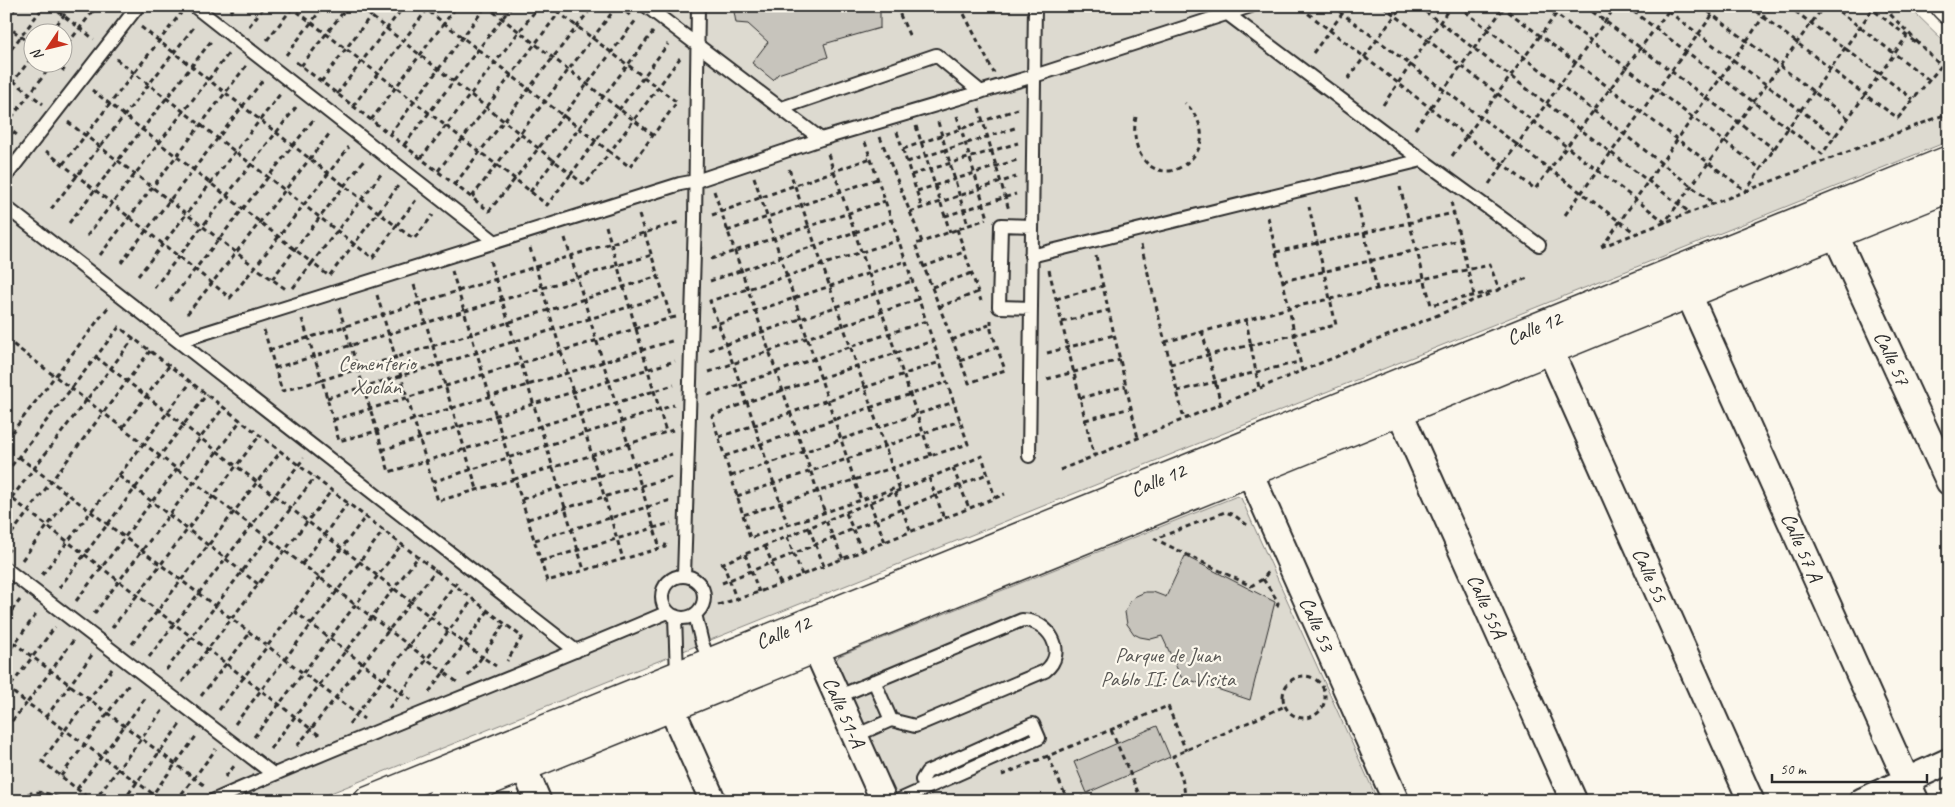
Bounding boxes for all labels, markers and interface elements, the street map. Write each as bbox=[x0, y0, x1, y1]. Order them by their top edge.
north arrow bbox=[22, 22, 72, 72]
text: N bbox=[27, 45, 47, 64]
street label: Calle 12 bbox=[1503, 305, 1567, 351]
street label: Calle 57 bbox=[1868, 327, 1916, 391]
park label: Cementerio Xoclán bbox=[338, 350, 418, 400]
street label: Calle 12 bbox=[1127, 457, 1191, 503]
street label: Calle 57 A bbox=[1775, 509, 1829, 587]
street label: Calle 55 bbox=[1627, 544, 1674, 608]
street label: Calle 55A bbox=[1461, 570, 1513, 643]
street label: Calle 53 bbox=[1294, 593, 1341, 657]
street label: Calle 12 bbox=[752, 609, 816, 655]
park label: Parque de Juan Pablo II: La Visita bbox=[1101, 642, 1237, 692]
street label: Calle 51-A bbox=[817, 673, 872, 753]
scale bar bbox=[1772, 752, 1928, 784]
text: 50 m bbox=[1780, 760, 1807, 779]

